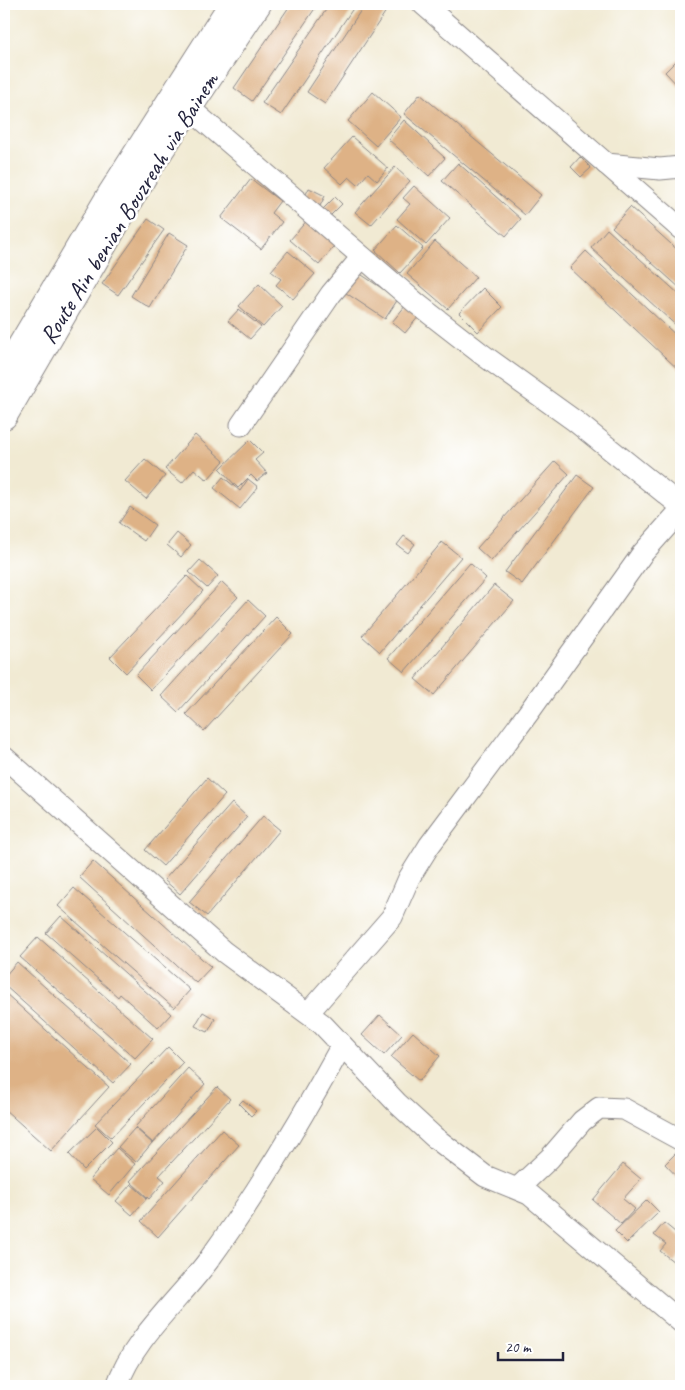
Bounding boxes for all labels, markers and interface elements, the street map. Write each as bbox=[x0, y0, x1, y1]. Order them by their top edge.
street label: Route Ain benian Bouzreah via Bainem bbox=[33, 66, 226, 349]
scale bar bbox=[498, 1330, 562, 1362]
text: 20 m bbox=[505, 1338, 532, 1357]

